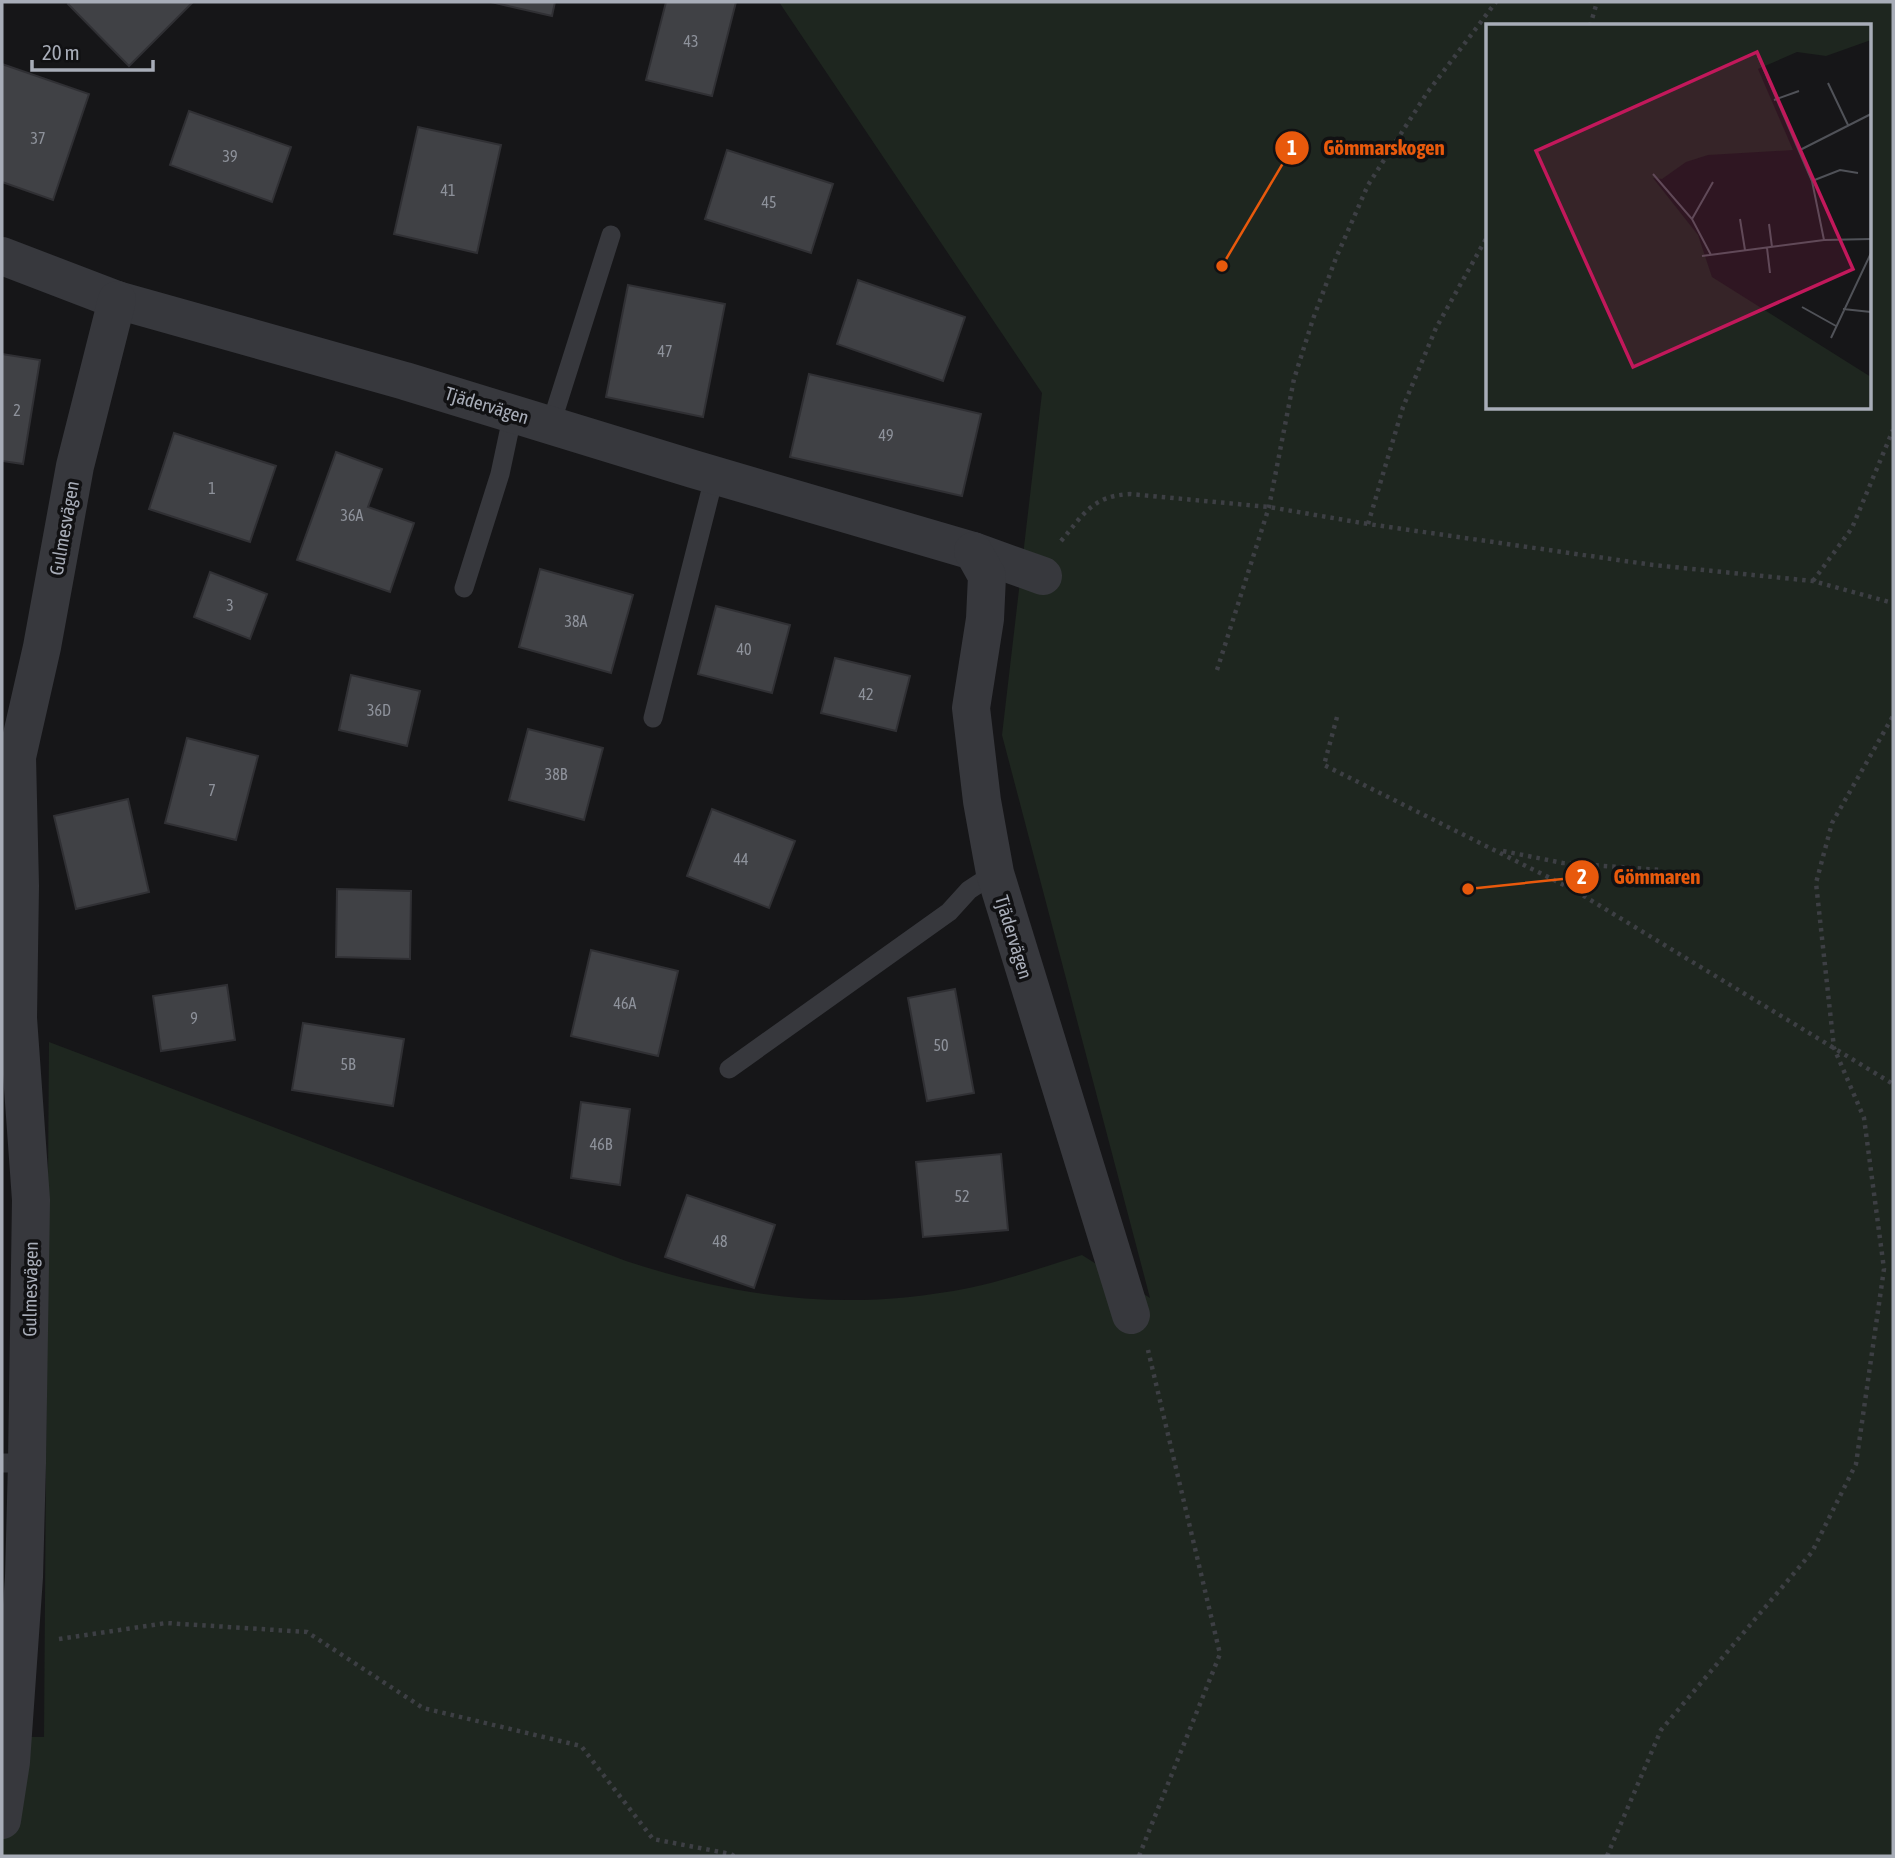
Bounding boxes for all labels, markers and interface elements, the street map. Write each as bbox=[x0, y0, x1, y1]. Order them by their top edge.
inset map bbox=[1486, 24, 1870, 410]
scale bar bbox=[32, 28, 152, 72]
house number: 43 bbox=[683, 32, 699, 50]
text: 20 m bbox=[42, 40, 80, 64]
callout: Gömmarskogen bbox=[1274, 127, 1459, 169]
house number: 37 bbox=[30, 129, 46, 147]
text: 1 bbox=[1287, 135, 1297, 159]
text: Gömmarskogen bbox=[1323, 135, 1445, 159]
house number: 39 bbox=[222, 147, 238, 165]
house number: 41 bbox=[440, 181, 456, 199]
house number: 45 bbox=[761, 193, 777, 211]
house number: 47 bbox=[657, 342, 673, 360]
street label: Tjädervägen bbox=[442, 382, 532, 428]
house number: 2 bbox=[13, 401, 21, 419]
house number: 49 bbox=[878, 426, 894, 444]
street label: Gulmesvägen bbox=[45, 479, 83, 577]
house number: 1 bbox=[208, 479, 216, 497]
house number: 36A bbox=[341, 506, 364, 524]
house number: 3 bbox=[226, 596, 234, 614]
house number: 38A bbox=[565, 612, 588, 630]
house number: 40 bbox=[736, 640, 752, 658]
house number: 42 bbox=[858, 685, 874, 703]
house number: 36D bbox=[367, 701, 391, 719]
house number: 38B bbox=[545, 765, 568, 783]
house number: 7 bbox=[208, 781, 216, 799]
house number: 44 bbox=[733, 850, 749, 868]
callout: Gömmaren bbox=[1564, 856, 1714, 898]
text: 2 bbox=[1577, 864, 1587, 888]
text: Gömmaren bbox=[1614, 864, 1700, 888]
street label: Tjädervägen bbox=[991, 892, 1037, 982]
house number: 46A bbox=[614, 994, 637, 1012]
house number: 9 bbox=[190, 1009, 198, 1027]
house number: 50 bbox=[933, 1036, 949, 1054]
house number: 5B bbox=[340, 1055, 356, 1073]
house number: 46B bbox=[590, 1135, 613, 1153]
house number: 52 bbox=[954, 1187, 970, 1205]
house number: 48 bbox=[712, 1232, 728, 1250]
street label: Gulmesvägen bbox=[18, 1241, 42, 1337]

